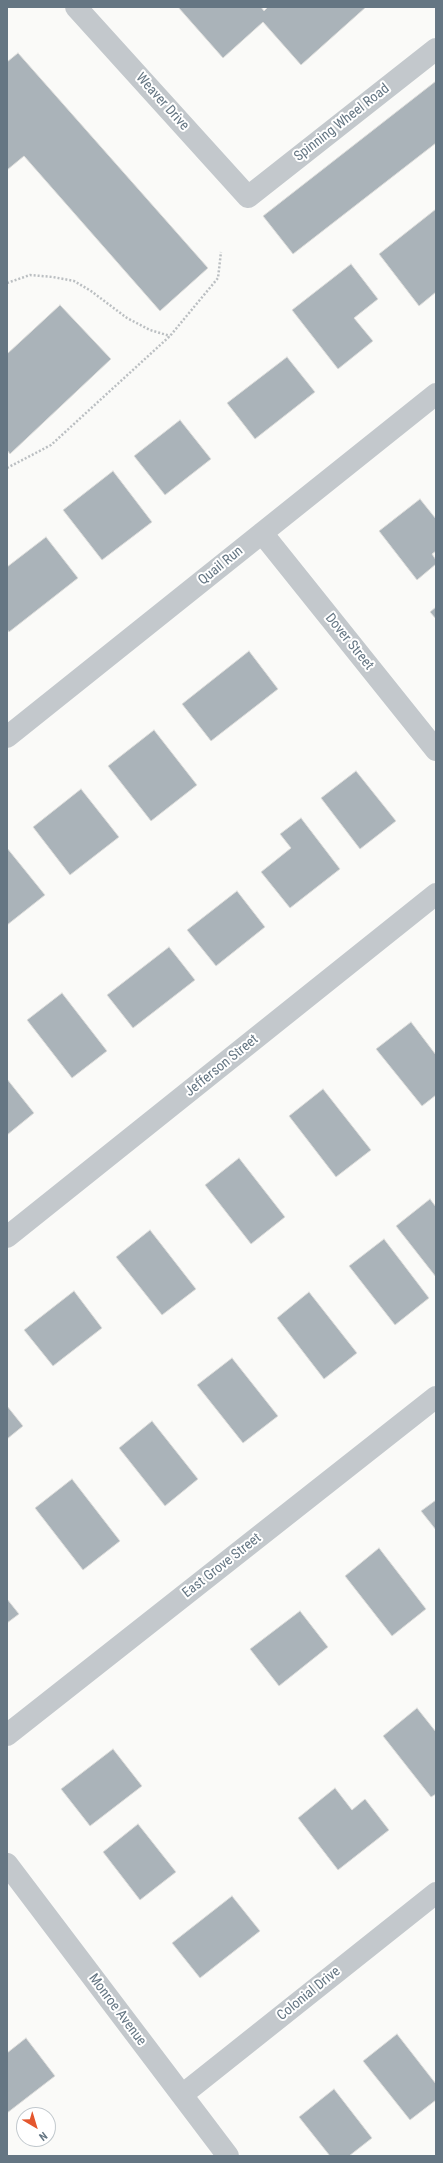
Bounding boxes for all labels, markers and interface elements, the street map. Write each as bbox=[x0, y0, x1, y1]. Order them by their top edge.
street label: Weaver Drive bbox=[132, 70, 192, 134]
street label: Spinning Wheel Road bbox=[291, 81, 393, 165]
street label: Quail Run bbox=[195, 543, 247, 589]
street label: Dover Street bbox=[321, 610, 377, 674]
street label: Jefferson Street bbox=[182, 1031, 262, 1101]
street label: East Grove Street bbox=[179, 1530, 265, 1602]
street label: Colonial Drive bbox=[274, 1963, 344, 2025]
street label: Monroe Avenue bbox=[85, 1971, 149, 2049]
north arrow bbox=[16, 2107, 56, 2147]
text: N bbox=[36, 2129, 50, 2143]

